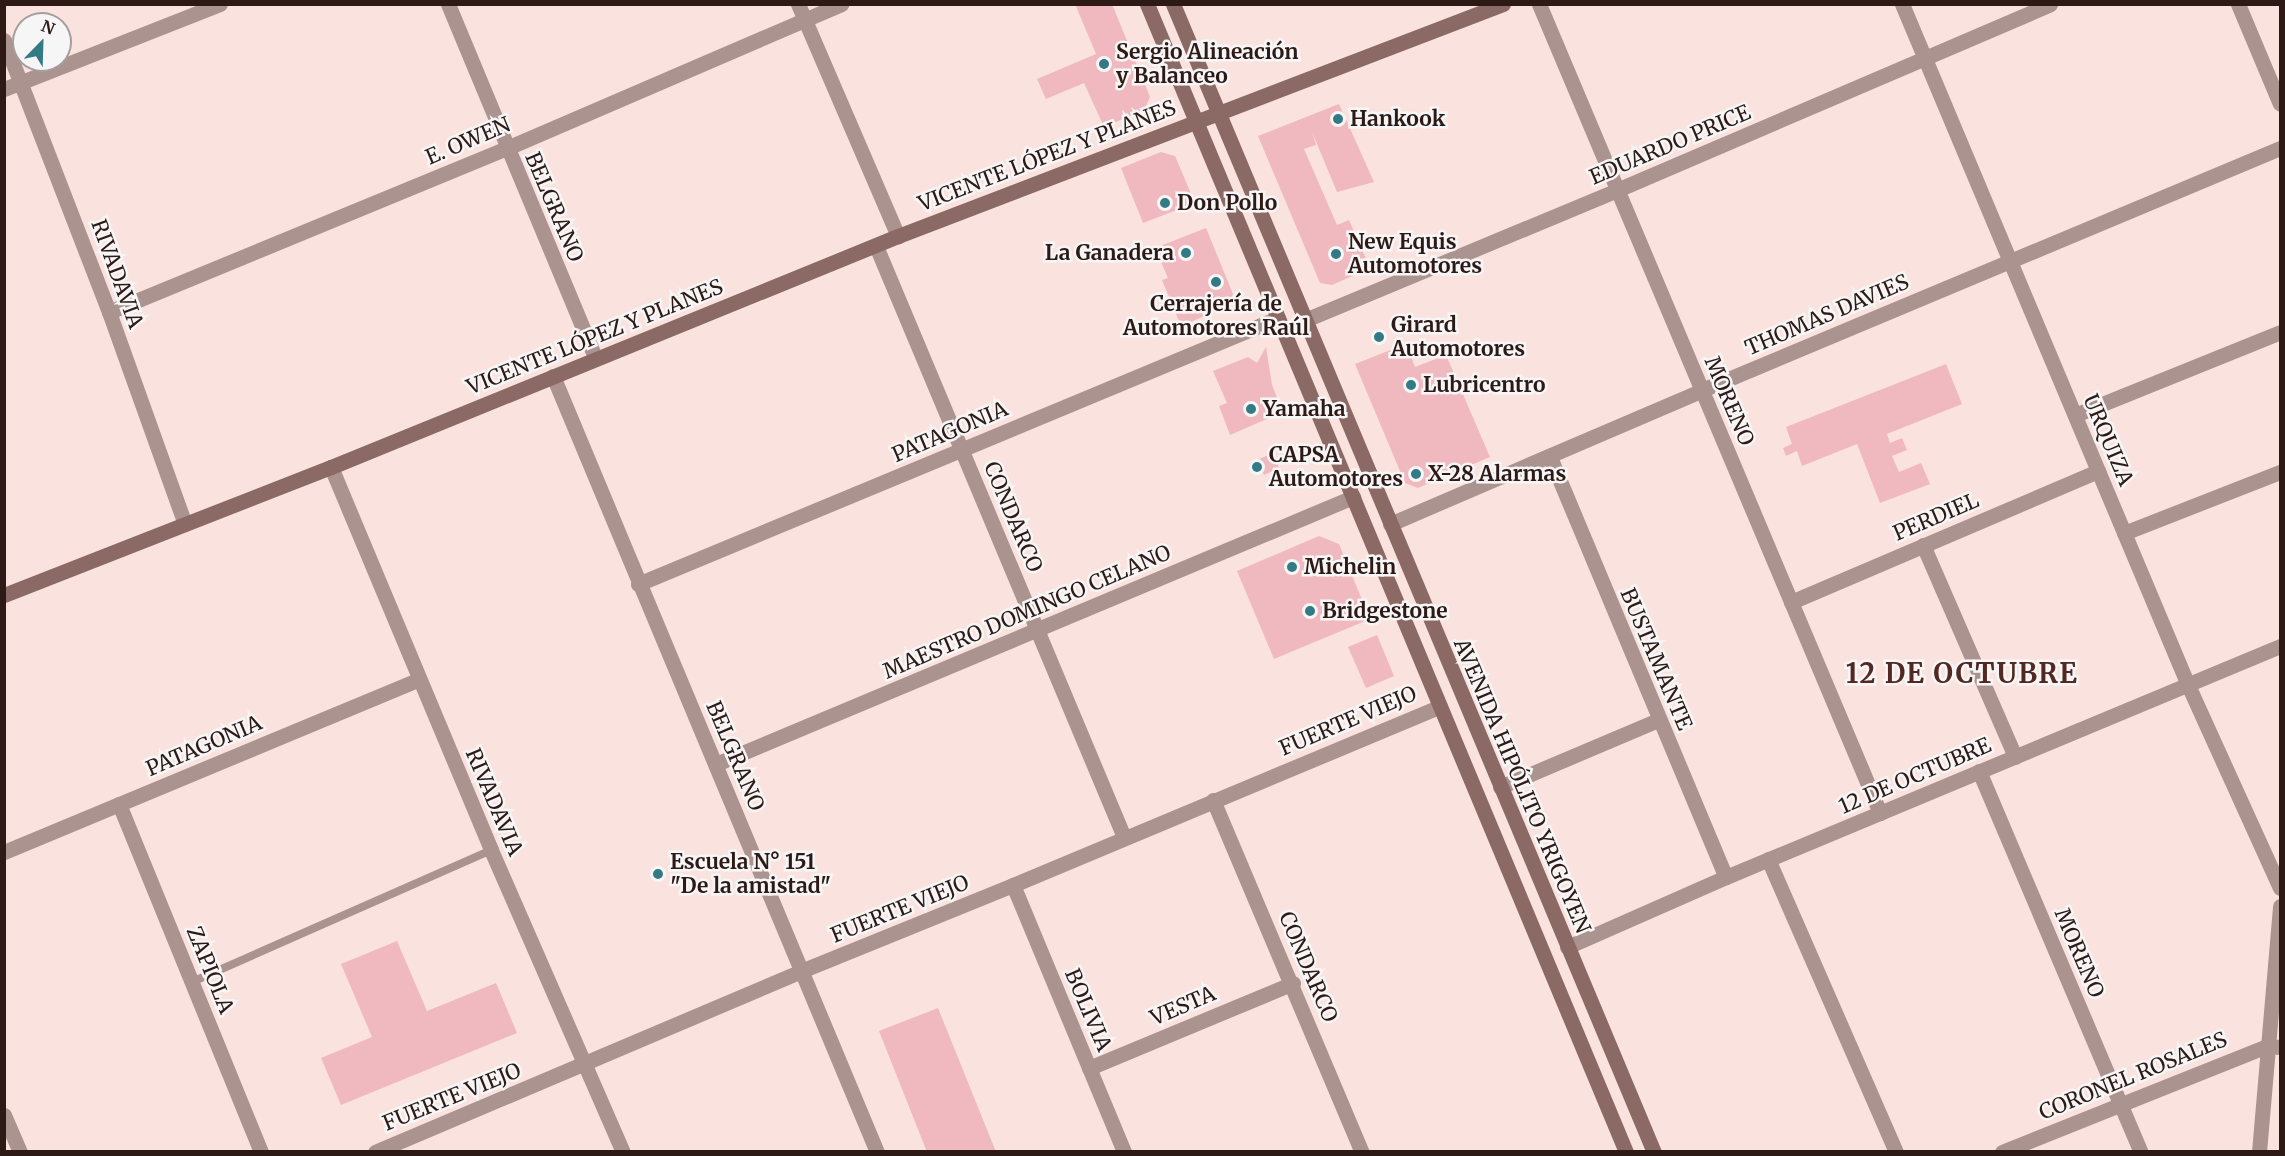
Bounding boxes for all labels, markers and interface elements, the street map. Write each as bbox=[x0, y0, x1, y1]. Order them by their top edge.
north arrow bbox=[12, 12, 72, 72]
text: N bbox=[39, 16, 58, 39]
place label: Sergio Alineación y Balanceo bbox=[1116, 39, 1299, 89]
marker: Sergio Alineación y Balanceo bbox=[1097, 57, 1111, 71]
street label: VICENTE LÓPEZ Y PLANES bbox=[915, 95, 1179, 217]
street label: EDUARDO PRICE bbox=[1586, 100, 1754, 190]
place label: Hankook bbox=[1350, 106, 1445, 132]
street label: E. OWEN bbox=[422, 112, 514, 170]
marker: Hankook bbox=[1331, 112, 1345, 126]
street label: BELGRANO bbox=[520, 148, 588, 266]
place label: Don Pollo bbox=[1177, 190, 1277, 216]
marker: Don Pollo bbox=[1158, 196, 1172, 210]
street label: RIVADAVIA bbox=[86, 216, 148, 332]
place label: New Equis Automotores bbox=[1348, 229, 1482, 279]
place label: La Ganadera bbox=[1045, 240, 1174, 266]
marker: La Ganadera bbox=[1179, 246, 1193, 260]
marker: New Equis Automotores bbox=[1329, 247, 1343, 261]
street label: THOMAS DAVIES bbox=[1741, 269, 1913, 361]
street label: VICENTE LÓPEZ Y PLANES bbox=[463, 274, 727, 400]
marker: Cerrajería de Automotores Raúl bbox=[1209, 275, 1223, 289]
place label: Cerrajería de Automotores Raúl bbox=[1123, 291, 1309, 341]
place label: Girard Automotores bbox=[1391, 312, 1525, 362]
marker: Girard Automotores bbox=[1372, 330, 1386, 344]
street label: MORENO bbox=[1699, 353, 1759, 449]
place label: Lubricentro bbox=[1423, 372, 1545, 398]
marker: Lubricentro bbox=[1404, 378, 1418, 392]
street label: URQUIZA bbox=[2077, 391, 2139, 489]
street label: PATAGONIA bbox=[888, 396, 1012, 468]
place label: Yamaha bbox=[1263, 396, 1345, 422]
marker: Yamaha bbox=[1244, 402, 1258, 416]
place label: CAPSA Automotores bbox=[1269, 442, 1403, 492]
street label: CONDARCO bbox=[978, 458, 1048, 576]
marker: CAPSA Automotores bbox=[1250, 460, 1264, 474]
place label: X-28 Alarmas bbox=[1428, 461, 1566, 487]
marker: X-28 Alarmas bbox=[1409, 467, 1423, 481]
street label: PERDIEL bbox=[1889, 488, 1983, 546]
street label: MAESTRO DOMINGO CELANO bbox=[879, 540, 1175, 684]
place label: Michelin bbox=[1304, 554, 1396, 580]
marker: Michelin bbox=[1285, 560, 1299, 574]
street label: BUSTAMANTE bbox=[1615, 584, 1697, 734]
place label: Bridgestone bbox=[1322, 598, 1448, 624]
marker: Bridgestone bbox=[1303, 604, 1317, 618]
street label: AVENIDA HIPÓLITO YRIGOYEN bbox=[1448, 635, 1596, 937]
district label: 12 DE OCTUBRE bbox=[1846, 658, 2078, 690]
street label: FUERTE VIEJO bbox=[1276, 681, 1420, 761]
street label: BELGRANO bbox=[701, 697, 769, 815]
street label: PATAGONIA bbox=[142, 710, 266, 782]
street label: 12 DE OCTUBRE bbox=[1835, 733, 1995, 819]
street label: RIVADAVIA bbox=[460, 745, 528, 859]
place label: Escuela N° 151 "De la amistad" bbox=[670, 849, 831, 899]
marker: Escuela N° 151 "De la amistad" bbox=[651, 867, 665, 881]
street label: FUERTE VIEJO bbox=[827, 870, 973, 948]
street label: MORENO bbox=[2049, 905, 2109, 1001]
street label: CONDARCO bbox=[1273, 908, 1343, 1026]
street label: ZAPIOLA bbox=[181, 923, 239, 1017]
street label: BOLIVIA bbox=[1059, 965, 1117, 1055]
street label: VESTA bbox=[1147, 981, 1219, 1031]
street label: CORONEL ROSALES bbox=[2035, 1027, 2231, 1125]
street label: FUERTE VIEJO bbox=[379, 1058, 525, 1136]

